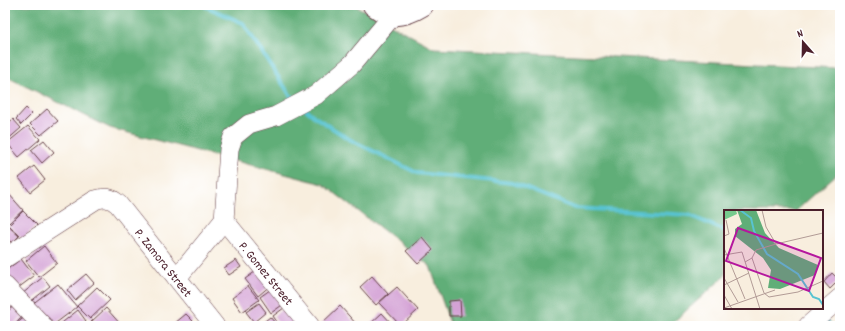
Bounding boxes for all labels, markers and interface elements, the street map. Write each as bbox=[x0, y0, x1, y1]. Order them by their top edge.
north arrow bbox=[783, 22, 823, 62]
text: N bbox=[795, 26, 806, 43]
inset map bbox=[724, 210, 823, 309]
street label: P. Zamora Street bbox=[129, 225, 196, 302]
street label: P. Gomez Street bbox=[233, 238, 297, 311]

